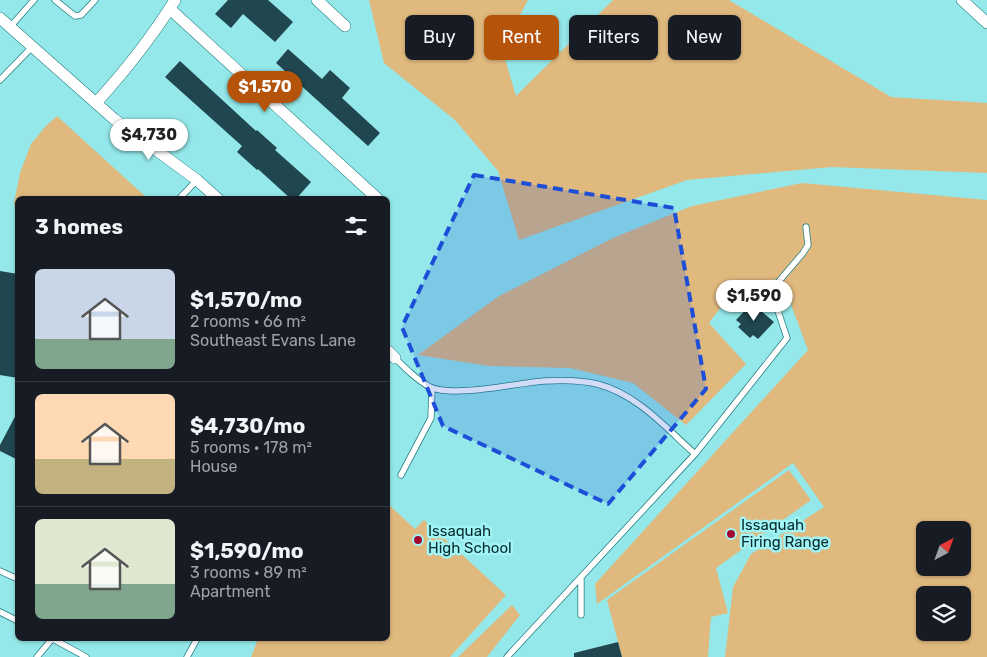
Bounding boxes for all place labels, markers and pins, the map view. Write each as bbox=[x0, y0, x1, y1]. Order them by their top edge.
pin: $1,570 bbox=[224, 70, 306, 113]
pin: $4,730 bbox=[108, 119, 190, 161]
pin: $1,590 bbox=[713, 280, 795, 322]
place label: Issaquah Firing Range bbox=[741, 516, 829, 551]
place label: Issaquah High School bbox=[428, 522, 512, 557]
marker: Issaquah Firing Range bbox=[725, 528, 737, 540]
marker: Issaquah High School bbox=[412, 534, 424, 546]

